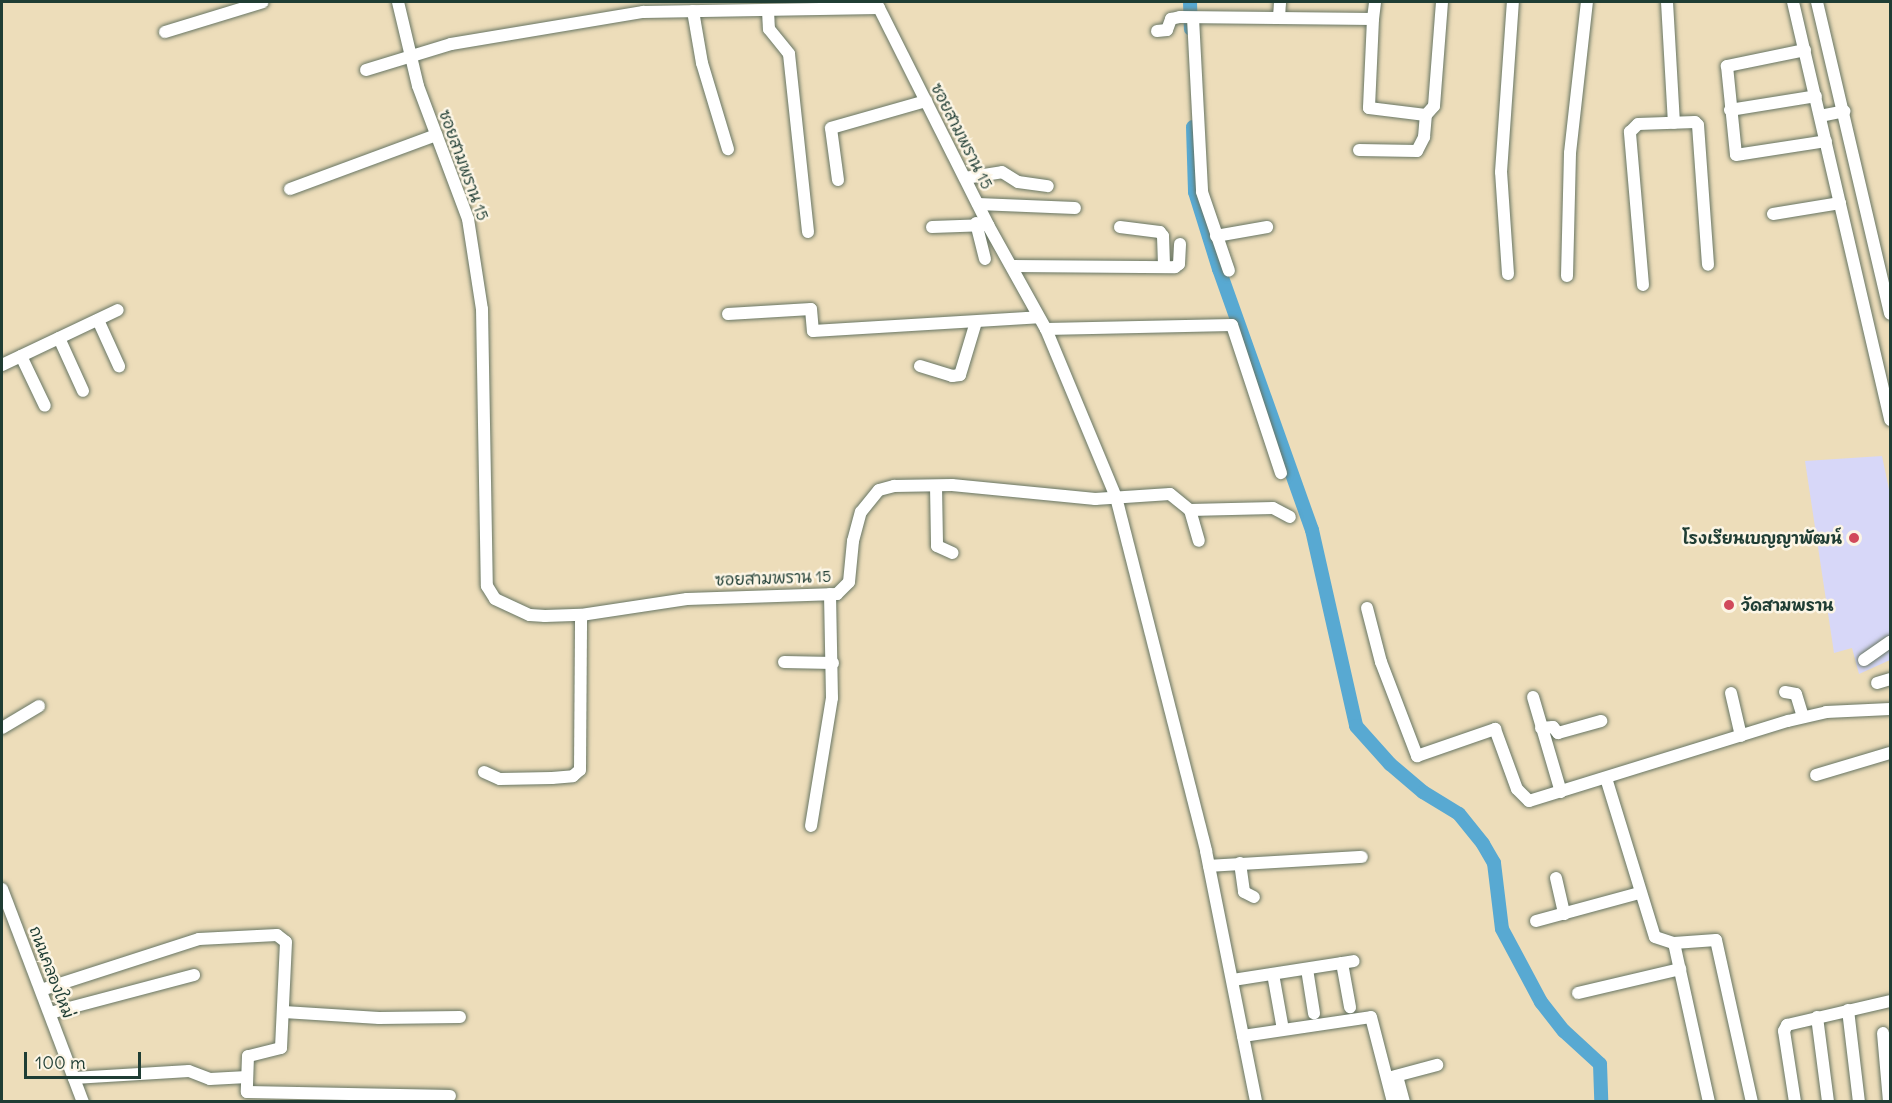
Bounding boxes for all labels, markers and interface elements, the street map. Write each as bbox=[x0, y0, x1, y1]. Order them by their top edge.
street label: ซอยสามพราน 15 bbox=[927, 80, 997, 192]
street label: ซอยสามพราน 15 bbox=[435, 107, 493, 223]
place label: โรงเรียนเบญญาพัฒน์ bbox=[1682, 528, 1842, 548]
marker: โรงเรียนเบญญาพัฒน์ bbox=[1847, 531, 1861, 545]
street label: ซอยสามพราน 15 bbox=[715, 566, 831, 590]
place label: วัดสามพราน bbox=[1741, 595, 1834, 615]
marker: วัดสามพราน bbox=[1722, 598, 1736, 612]
street label: ถนนคลองใหม่ bbox=[26, 923, 78, 1021]
scale bar bbox=[27, 1040, 144, 1078]
text: 100 m bbox=[35, 1051, 86, 1074]

